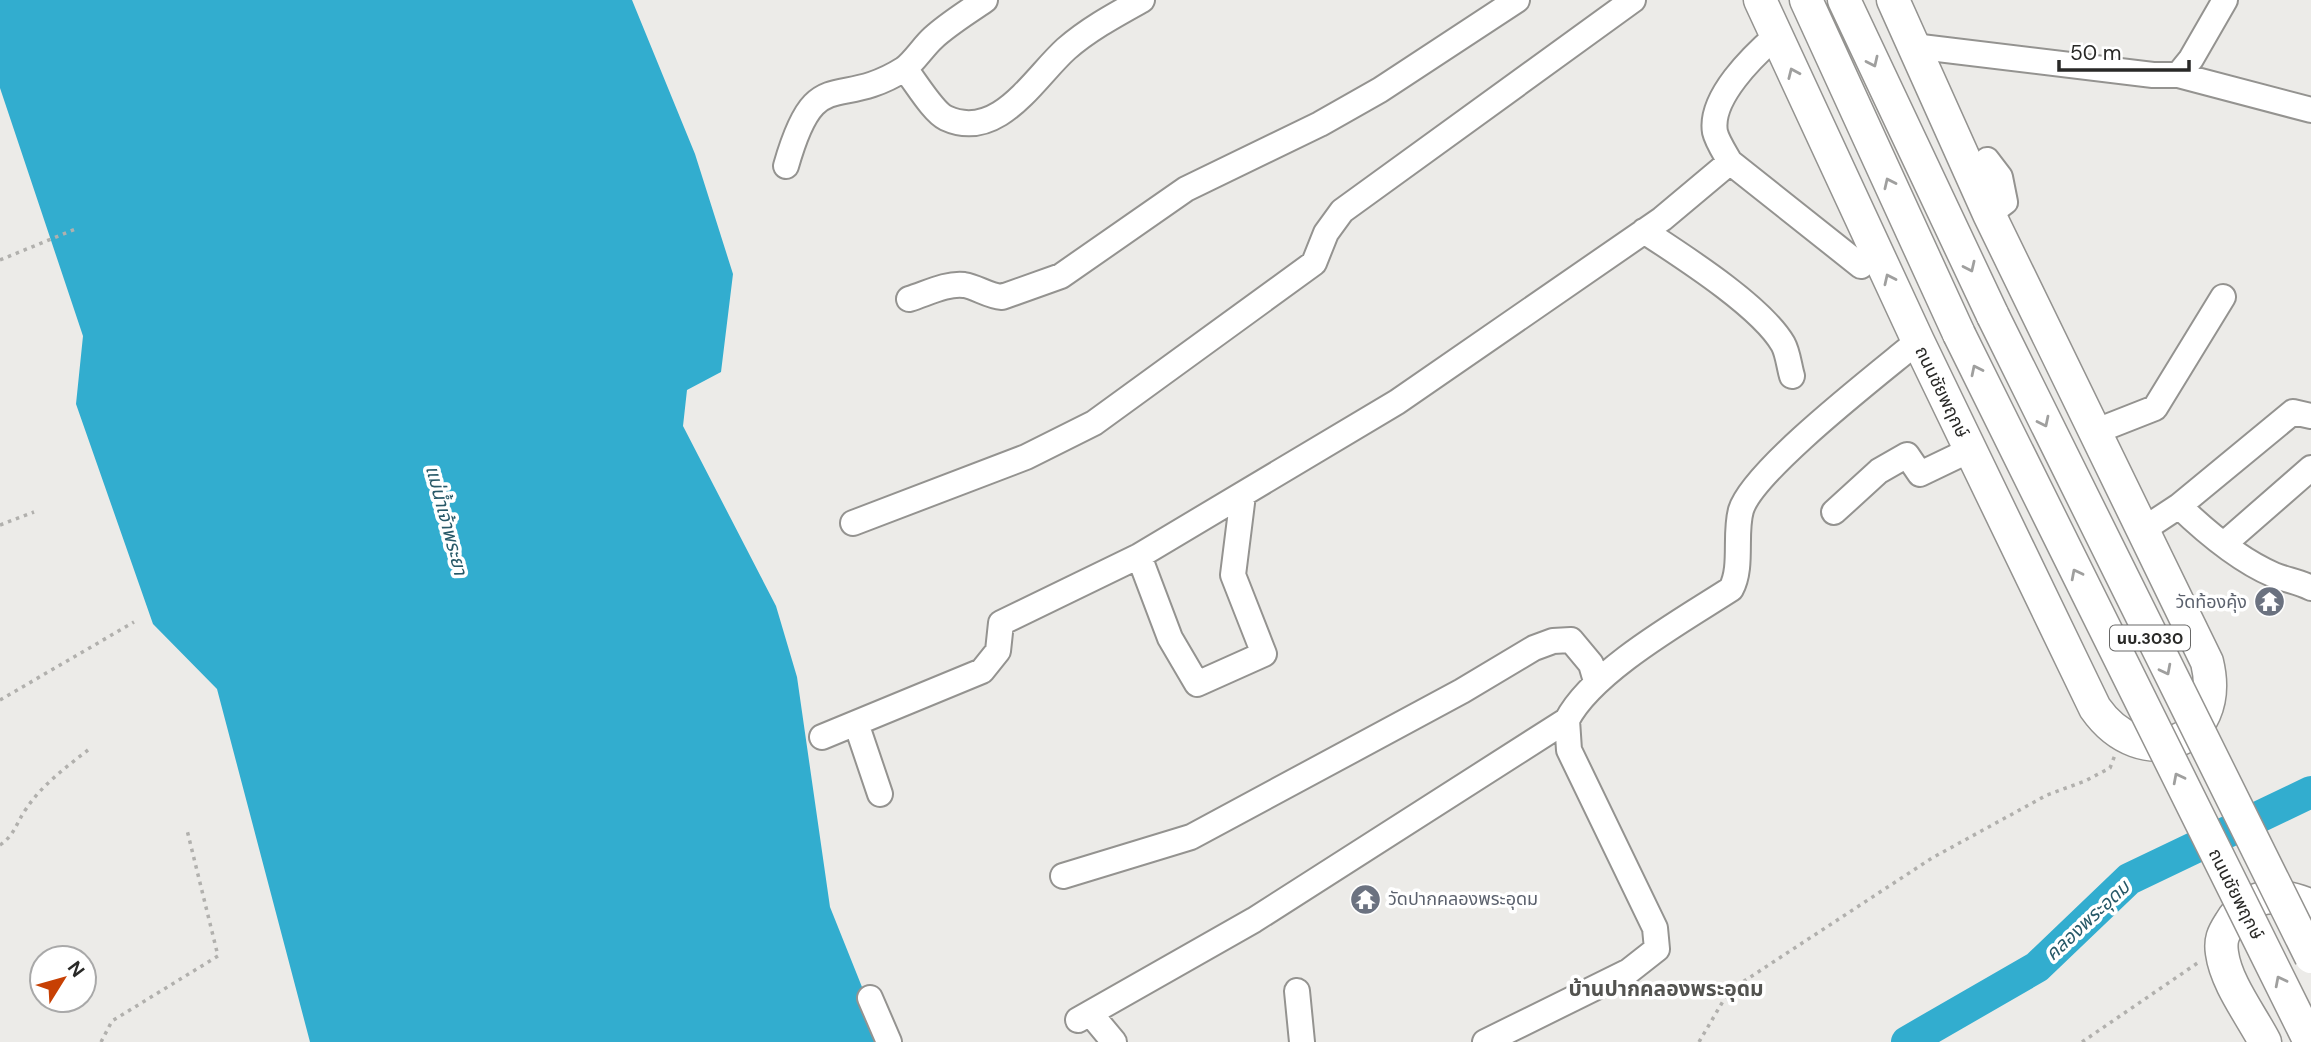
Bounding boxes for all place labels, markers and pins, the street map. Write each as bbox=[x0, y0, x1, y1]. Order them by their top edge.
temple icon: วัดท้องคุ้ง bbox=[2253, 585, 2287, 619]
place label: วัดท้องคุ้ง bbox=[2175, 590, 2247, 614]
temple icon: วัดปากคลองพระอุดม bbox=[1348, 882, 1382, 916]
place label: วัดปากคลองพระอุดม bbox=[1388, 887, 1538, 911]

